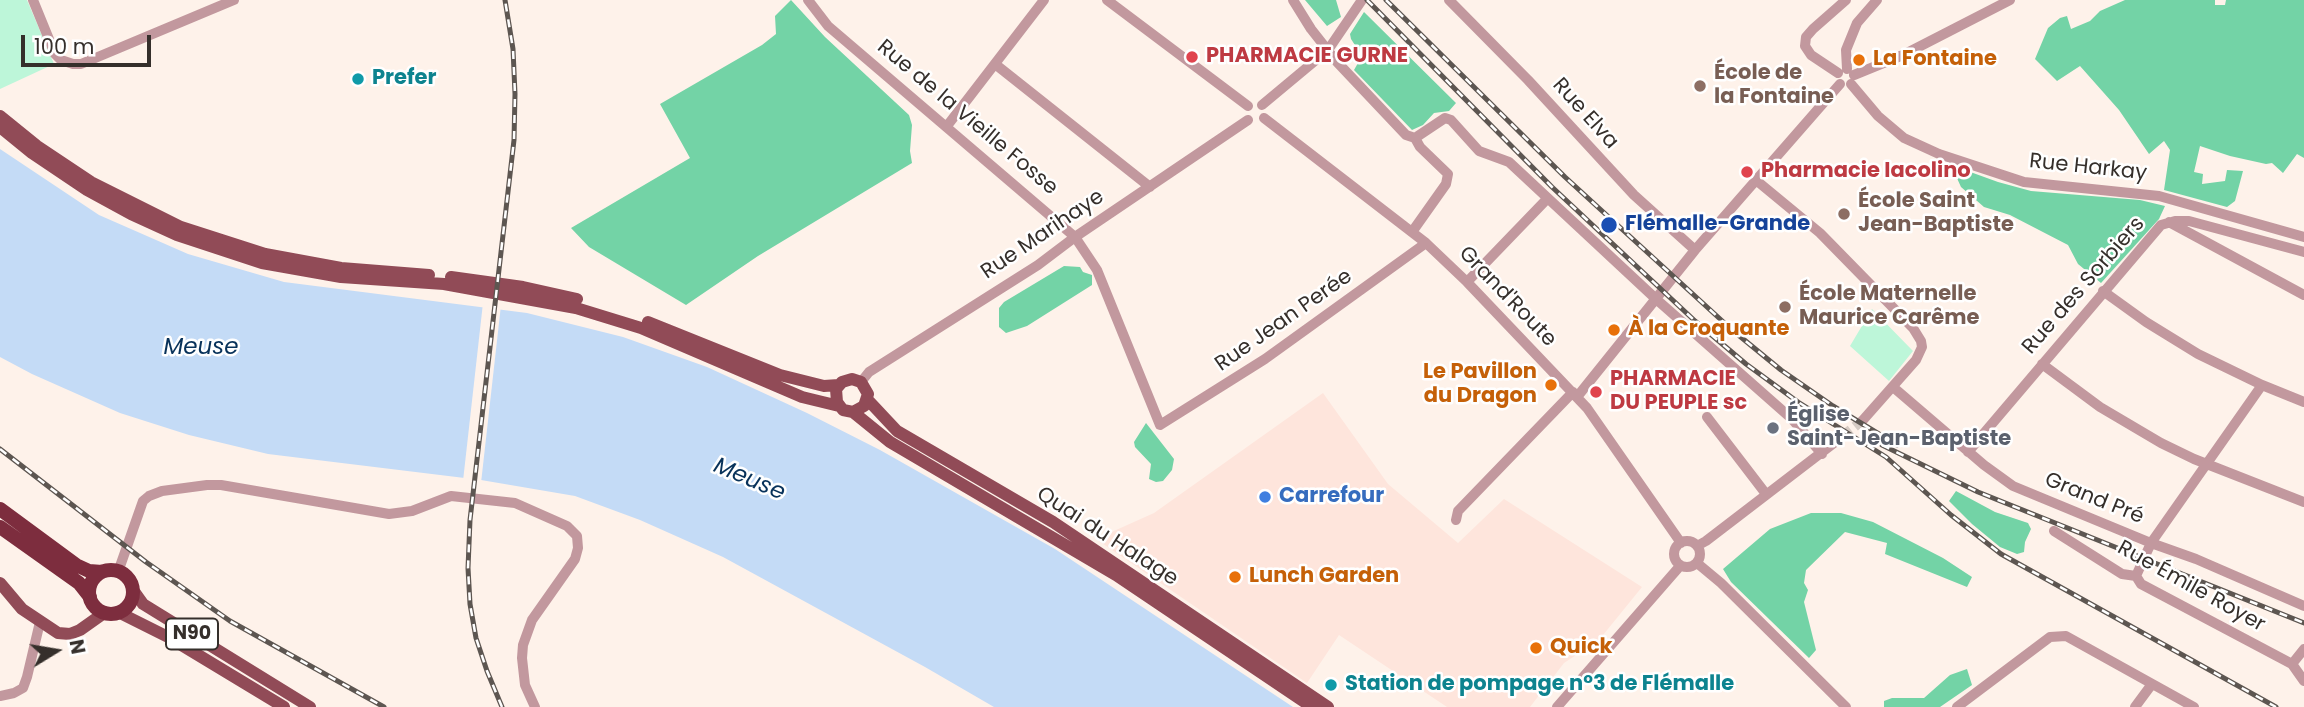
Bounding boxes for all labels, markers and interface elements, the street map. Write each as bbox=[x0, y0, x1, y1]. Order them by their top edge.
scale bar bbox=[24, 21, 154, 65]
text: 100 m bbox=[34, 32, 94, 61]
street label: Rue de la Vieille Fosse bbox=[872, 35, 1062, 201]
place label: PHARMACIE GURNE bbox=[1206, 44, 1408, 70]
place label: La Fontaine bbox=[1873, 47, 1997, 73]
marker: PHARMACIE GURNE bbox=[1184, 49, 1200, 65]
marker: La Fontaine bbox=[1851, 52, 1867, 68]
place label: École de la Fontaine bbox=[1714, 61, 1834, 111]
place label: Prefer bbox=[372, 66, 437, 92]
marker: Prefer bbox=[350, 71, 366, 87]
street label: Rue Elva bbox=[1547, 73, 1623, 155]
marker: École de la Fontaine bbox=[1692, 78, 1708, 94]
street label: Rue Harkay bbox=[2028, 149, 2148, 187]
place label: Pharmacie Iacolino bbox=[1761, 159, 1971, 185]
marker: Pharmacie Iacolino bbox=[1739, 164, 1755, 180]
street label: Rue Marihaye bbox=[977, 185, 1109, 285]
place label: École Saint Jean-Baptiste bbox=[1858, 189, 2014, 239]
marker: École Saint Jean-Baptiste bbox=[1836, 206, 1852, 222]
place label: Flémalle-Grande bbox=[1625, 212, 1810, 238]
street label: Rue des Sorbiers bbox=[2018, 212, 2150, 360]
marker: Flémalle-Grande bbox=[1599, 215, 1619, 235]
street label: Grand'Route bbox=[1453, 242, 1561, 352]
street label: Rue Jean Perée bbox=[1211, 264, 1357, 378]
place label: École Maternelle Maurice Carême bbox=[1799, 282, 1979, 332]
marker: École Maternelle Maurice Carême bbox=[1777, 299, 1793, 315]
place label: À la Croquante bbox=[1628, 317, 1789, 343]
marker: À la Croquante bbox=[1606, 322, 1622, 338]
water label: Meuse bbox=[163, 334, 239, 362]
place label: Le Pavillon du Dragon bbox=[1423, 360, 1537, 410]
place label: PHARMACIE DU PEUPLE sc bbox=[1610, 367, 1747, 417]
marker: Le Pavillon du Dragon bbox=[1543, 377, 1559, 393]
marker: PHARMACIE DU PEUPLE sc bbox=[1588, 384, 1604, 400]
place label: Église Saint-Jean-Baptiste bbox=[1787, 403, 2011, 453]
marker: Église Saint-Jean-Baptiste bbox=[1765, 420, 1781, 436]
water label: Meuse bbox=[709, 453, 789, 507]
street label: Grand Pré bbox=[2041, 468, 2147, 530]
street label: Quai du Halage bbox=[1032, 482, 1182, 592]
place label: Carrefour bbox=[1279, 484, 1384, 510]
marker: Carrefour bbox=[1257, 489, 1273, 505]
street label: Rue Émile Royer bbox=[2113, 536, 2269, 638]
place label: Lunch Garden bbox=[1249, 564, 1399, 590]
marker: Lunch Garden bbox=[1227, 569, 1243, 585]
north arrow bbox=[21, 616, 91, 686]
road number: N90 bbox=[166, 618, 218, 650]
place label: Quick bbox=[1550, 635, 1613, 661]
text: N bbox=[62, 637, 92, 656]
marker: Quick bbox=[1528, 640, 1544, 656]
place label: Station de pompage n°3 de Flémalle bbox=[1345, 672, 1734, 698]
marker: Station de pompage n°3 de Flémalle bbox=[1323, 677, 1339, 693]

